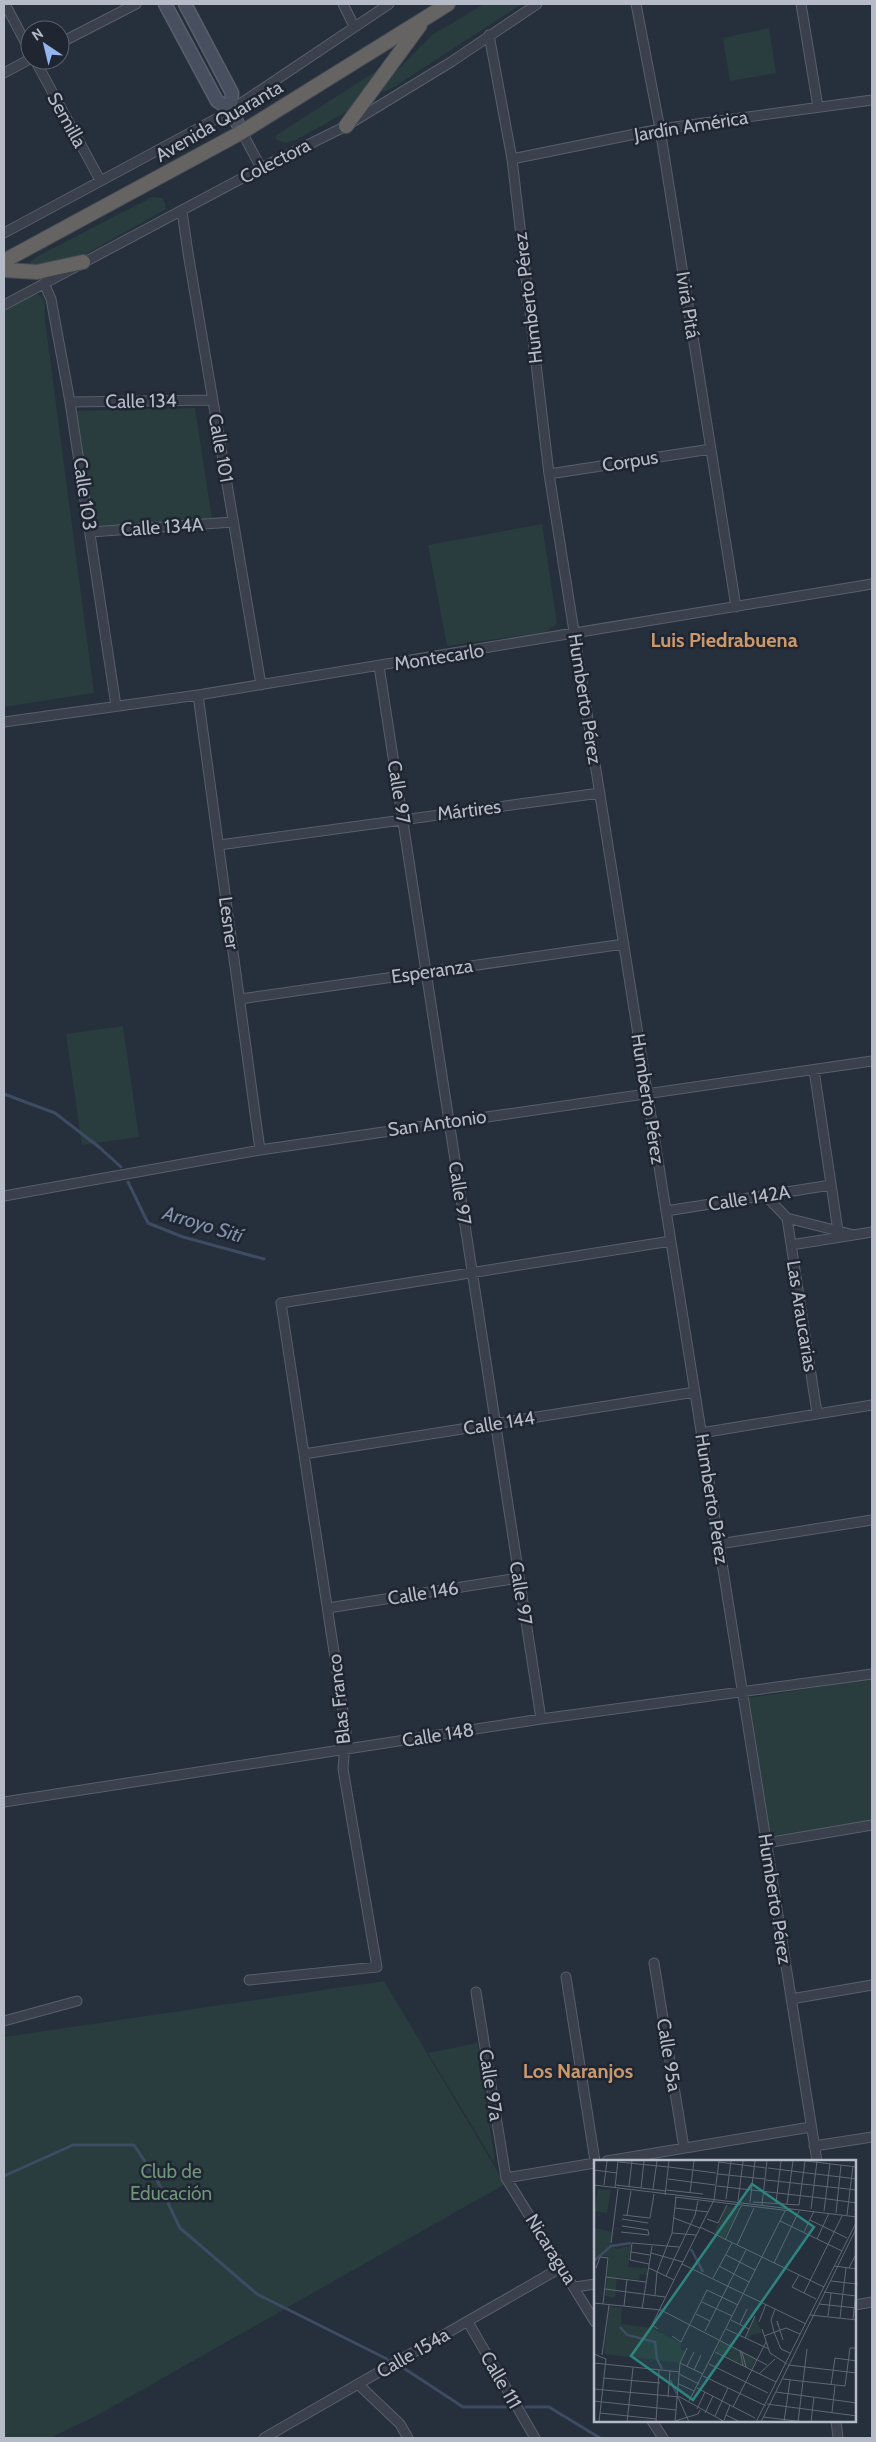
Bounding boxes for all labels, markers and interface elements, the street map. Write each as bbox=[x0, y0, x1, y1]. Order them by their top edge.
north arrow bbox=[20, 20, 70, 70]
text: N bbox=[28, 24, 47, 45]
street label: Avenida Quaranta bbox=[151, 75, 287, 167]
street label: Semilla bbox=[42, 88, 92, 152]
street label: Jardín América bbox=[631, 106, 750, 147]
street label: Colectora bbox=[236, 133, 314, 189]
street label: Humberto Pérez bbox=[509, 231, 547, 365]
street label: Ivirá Pitá bbox=[671, 270, 705, 340]
street label: Calle 134 bbox=[105, 389, 177, 413]
street label: Calle 101 bbox=[204, 412, 238, 484]
street label: Corpus bbox=[600, 445, 660, 477]
street label: Calle 103 bbox=[69, 456, 101, 532]
street label: Calle 134A bbox=[120, 513, 204, 541]
district label: Luis Piedrabuena bbox=[650, 628, 798, 652]
street label: Humberto Pérez bbox=[563, 632, 607, 766]
street label: Montecarlo bbox=[392, 639, 486, 675]
street label: Calle 97 bbox=[383, 759, 415, 826]
street label: Mártires bbox=[436, 795, 502, 825]
street label: Lesner bbox=[214, 895, 244, 951]
street label: Esperanza bbox=[390, 954, 474, 988]
street label: Humberto Pérez bbox=[626, 1032, 670, 1166]
street label: San Antonio bbox=[386, 1105, 488, 1141]
street label: Calle 97 bbox=[444, 1160, 476, 1227]
street label: Calle 142A bbox=[706, 1180, 792, 1216]
water label: Arroyo Sití bbox=[159, 1200, 248, 1248]
street label: Las Araucarias bbox=[782, 1259, 822, 1373]
street label: Calle 144 bbox=[462, 1406, 536, 1440]
street label: Humberto Pérez bbox=[690, 1432, 734, 1566]
street label: Calle 97 bbox=[505, 1560, 537, 1627]
street label: Calle 146 bbox=[386, 1576, 460, 1610]
street label: Blas Franco bbox=[323, 1653, 355, 1745]
street label: Calle 148 bbox=[400, 1718, 476, 1752]
street label: Humberto Pérez bbox=[753, 1832, 797, 1966]
street label: Calle 95a bbox=[652, 2017, 686, 2093]
street label: Calle 97a bbox=[474, 2047, 508, 2123]
district label: Los Naranjos bbox=[523, 2059, 633, 2083]
park label: Club de Educación bbox=[130, 2160, 212, 2205]
inset map bbox=[594, 2160, 856, 2422]
street label: Nicaragua bbox=[520, 2210, 582, 2288]
street label: Calle 154a bbox=[372, 2323, 454, 2383]
street label: Calle 111 bbox=[475, 2347, 527, 2413]

